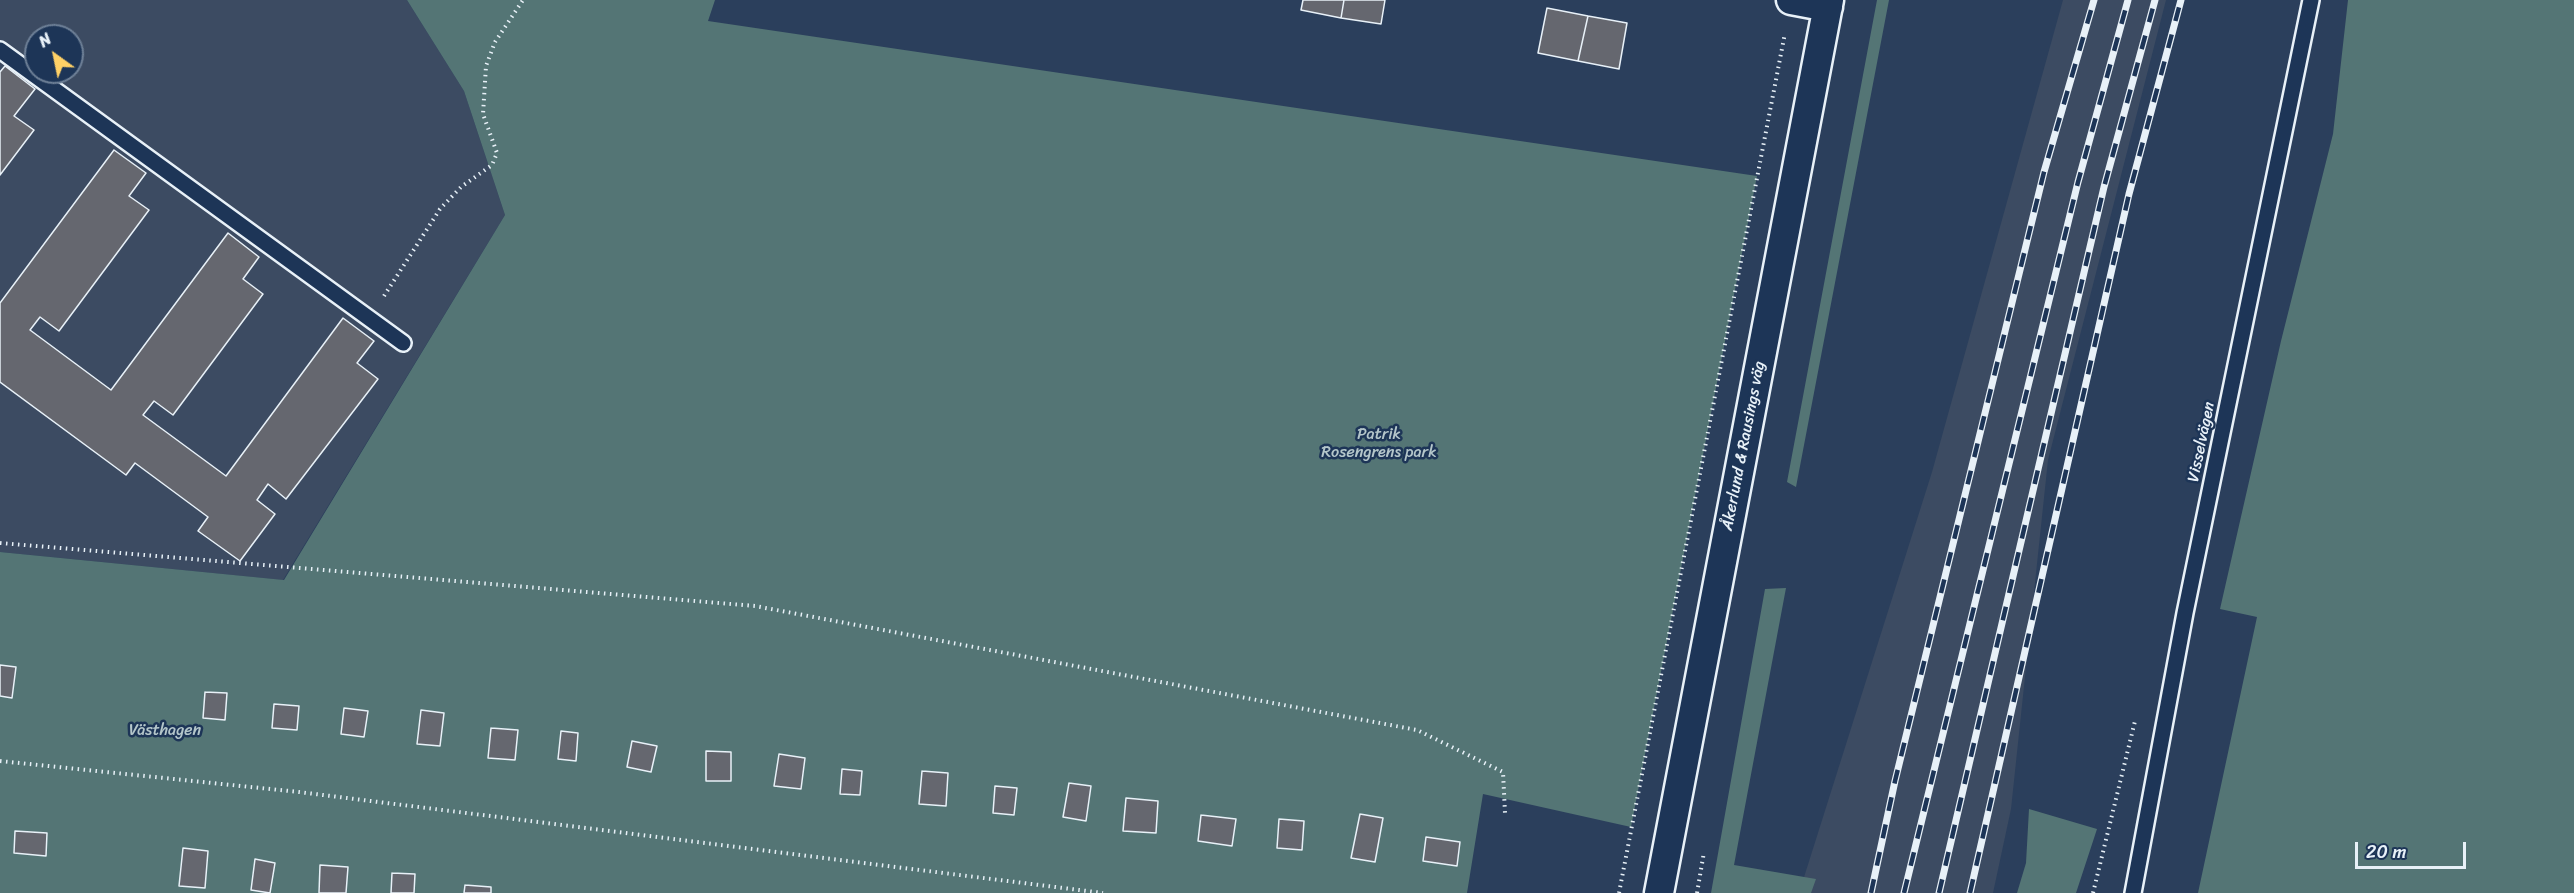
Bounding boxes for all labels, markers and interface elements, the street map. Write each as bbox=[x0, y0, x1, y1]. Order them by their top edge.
north arrow bbox=[24, 24, 84, 84]
text: N bbox=[32, 25, 58, 55]
street label: Åkerlund & Rausings väg bbox=[1718, 360, 1770, 532]
street label: Visselvägen bbox=[2184, 400, 2220, 484]
park label: Patrik Rosengrens park bbox=[1321, 425, 1437, 463]
park label: Västhagen bbox=[129, 721, 201, 741]
scale bar bbox=[2358, 830, 2469, 868]
text: 20 m bbox=[2366, 836, 2406, 868]

